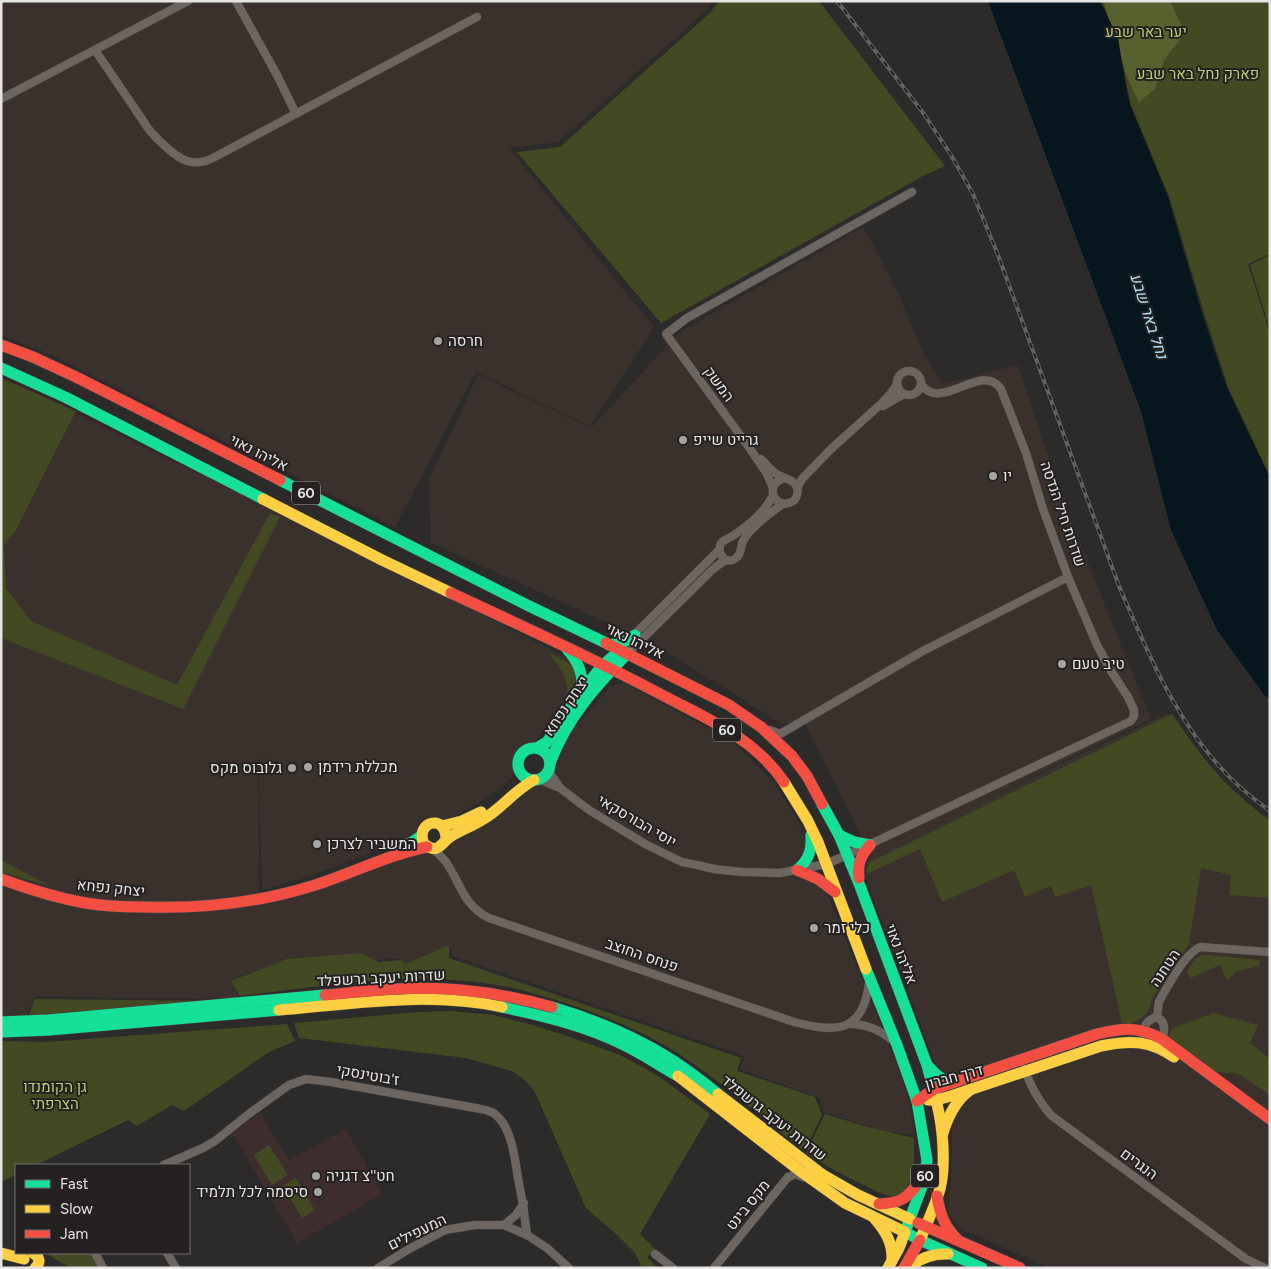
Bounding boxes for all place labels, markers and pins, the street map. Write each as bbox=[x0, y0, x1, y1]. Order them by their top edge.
place label: חרסה bbox=[448, 332, 483, 350]
marker: חרסה bbox=[432, 335, 444, 347]
place label: גרייט שייפ bbox=[693, 431, 759, 449]
marker: גרייט שייפ bbox=[677, 434, 689, 446]
place label: יו bbox=[1003, 467, 1012, 485]
marker: יו bbox=[987, 470, 999, 482]
place label: טיב טעם bbox=[1072, 655, 1125, 673]
marker: טיב טעם bbox=[1056, 658, 1068, 670]
place label: מכללת רידמן bbox=[318, 758, 398, 776]
place label: גלובוס מקס bbox=[210, 759, 282, 777]
marker: מכללת רידמן bbox=[302, 761, 314, 773]
marker: גלובוס מקס bbox=[286, 762, 298, 774]
place label: המשביר לצרכן bbox=[327, 835, 416, 853]
marker: המשביר לצרכן bbox=[311, 838, 323, 850]
place label: כלי זמר bbox=[824, 919, 870, 937]
marker: כלי זמר bbox=[808, 922, 820, 934]
place label: חט''צ דגניה bbox=[326, 1167, 395, 1185]
marker: חט''צ דגניה bbox=[310, 1170, 322, 1182]
place label: סיסמה לכל תלמיד bbox=[196, 1183, 308, 1201]
marker: סיסמה לכל תלמיד bbox=[312, 1186, 324, 1198]

